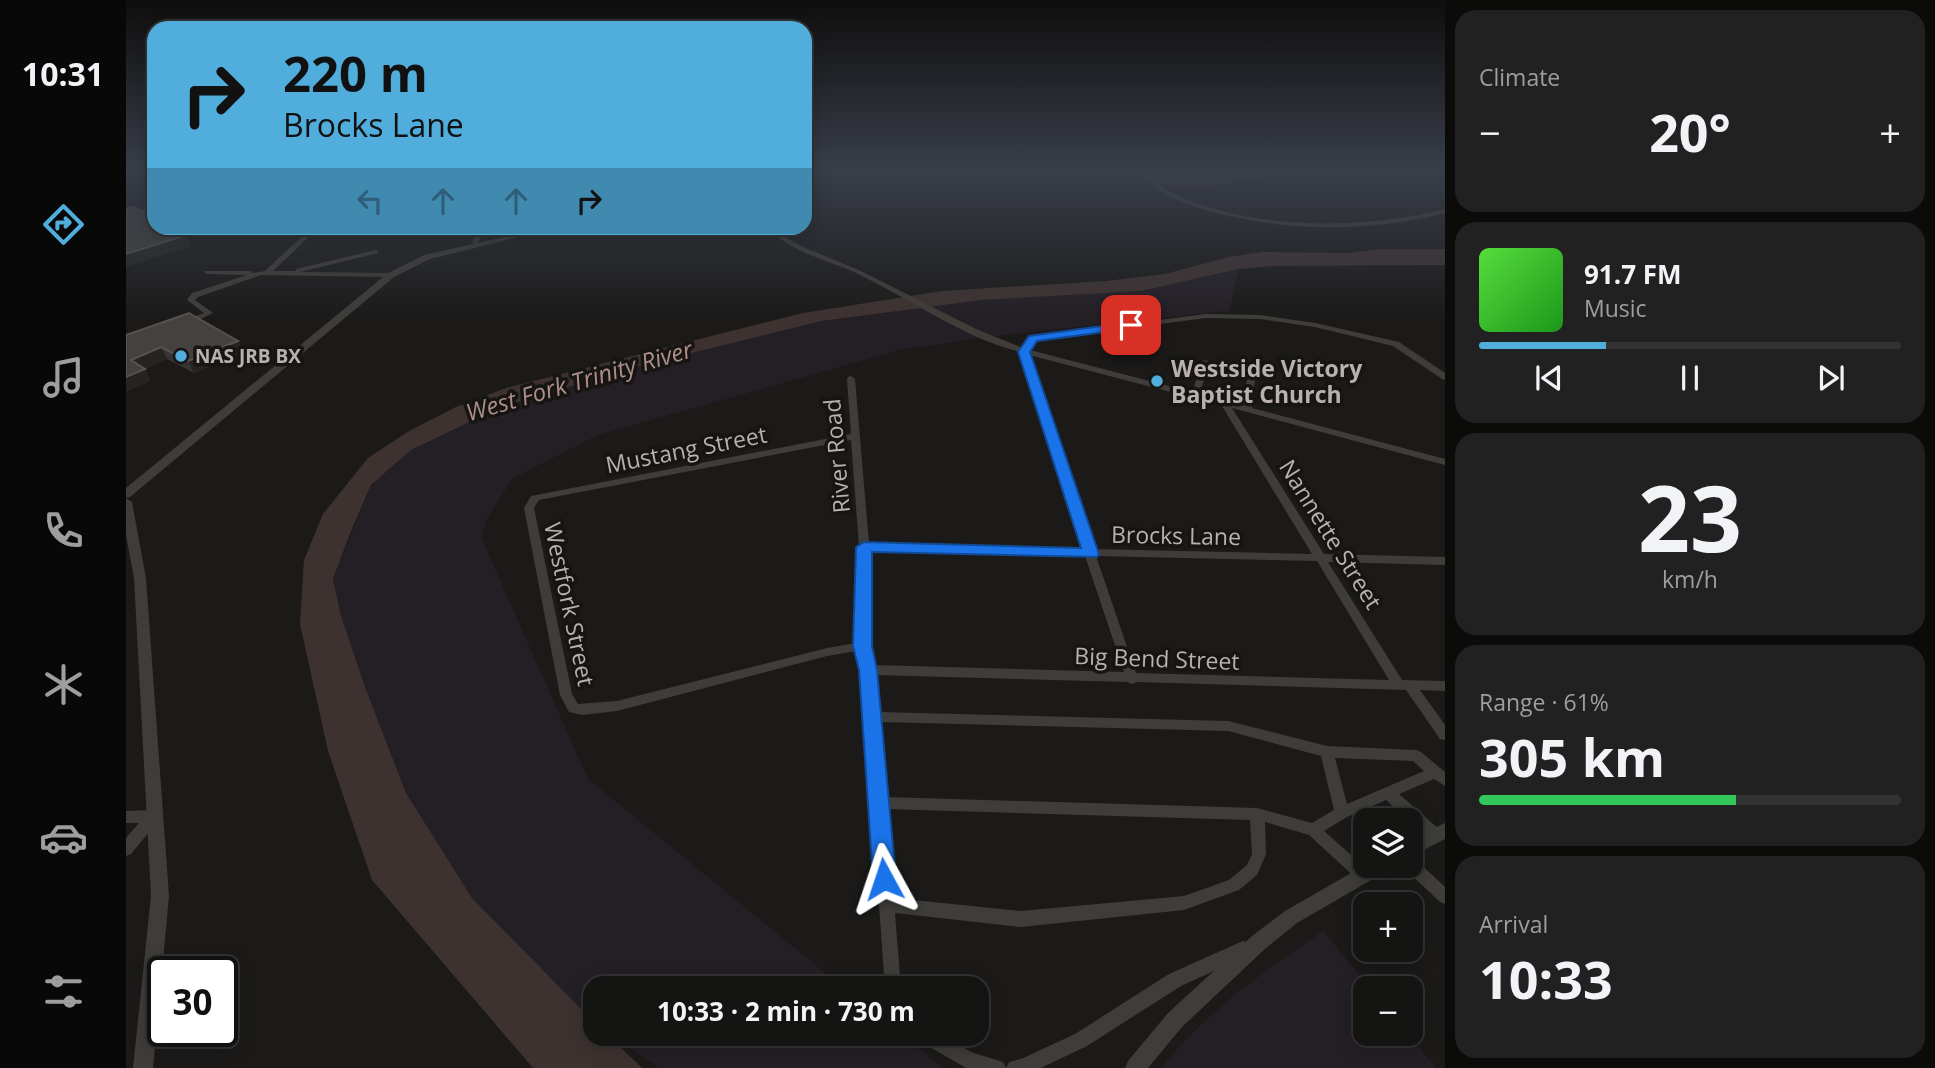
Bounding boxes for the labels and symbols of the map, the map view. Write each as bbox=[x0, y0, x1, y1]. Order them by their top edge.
pin bbox=[1101, 295, 1161, 355]
water label: West Fork Trinity River bbox=[462, 331, 698, 428]
place label: NAS JRB BX bbox=[195, 343, 301, 369]
marker: NAS JRB BX bbox=[173, 348, 189, 364]
place label: Westside Victory Baptist Church bbox=[1171, 352, 1363, 410]
marker: Westside Victory Baptist Church bbox=[1149, 373, 1165, 389]
street label: River Road bbox=[815, 397, 857, 515]
street label: Mustang Street bbox=[603, 418, 769, 480]
street label: Nannette Street bbox=[1272, 453, 1390, 615]
street label: Brocks Lane bbox=[1111, 518, 1241, 552]
street label: Westfork Street bbox=[537, 519, 603, 689]
street label: Big Bend Street bbox=[1074, 639, 1240, 677]
position arrow bbox=[847, 842, 921, 916]
speed limit sign: 30 bbox=[147, 956, 238, 1047]

